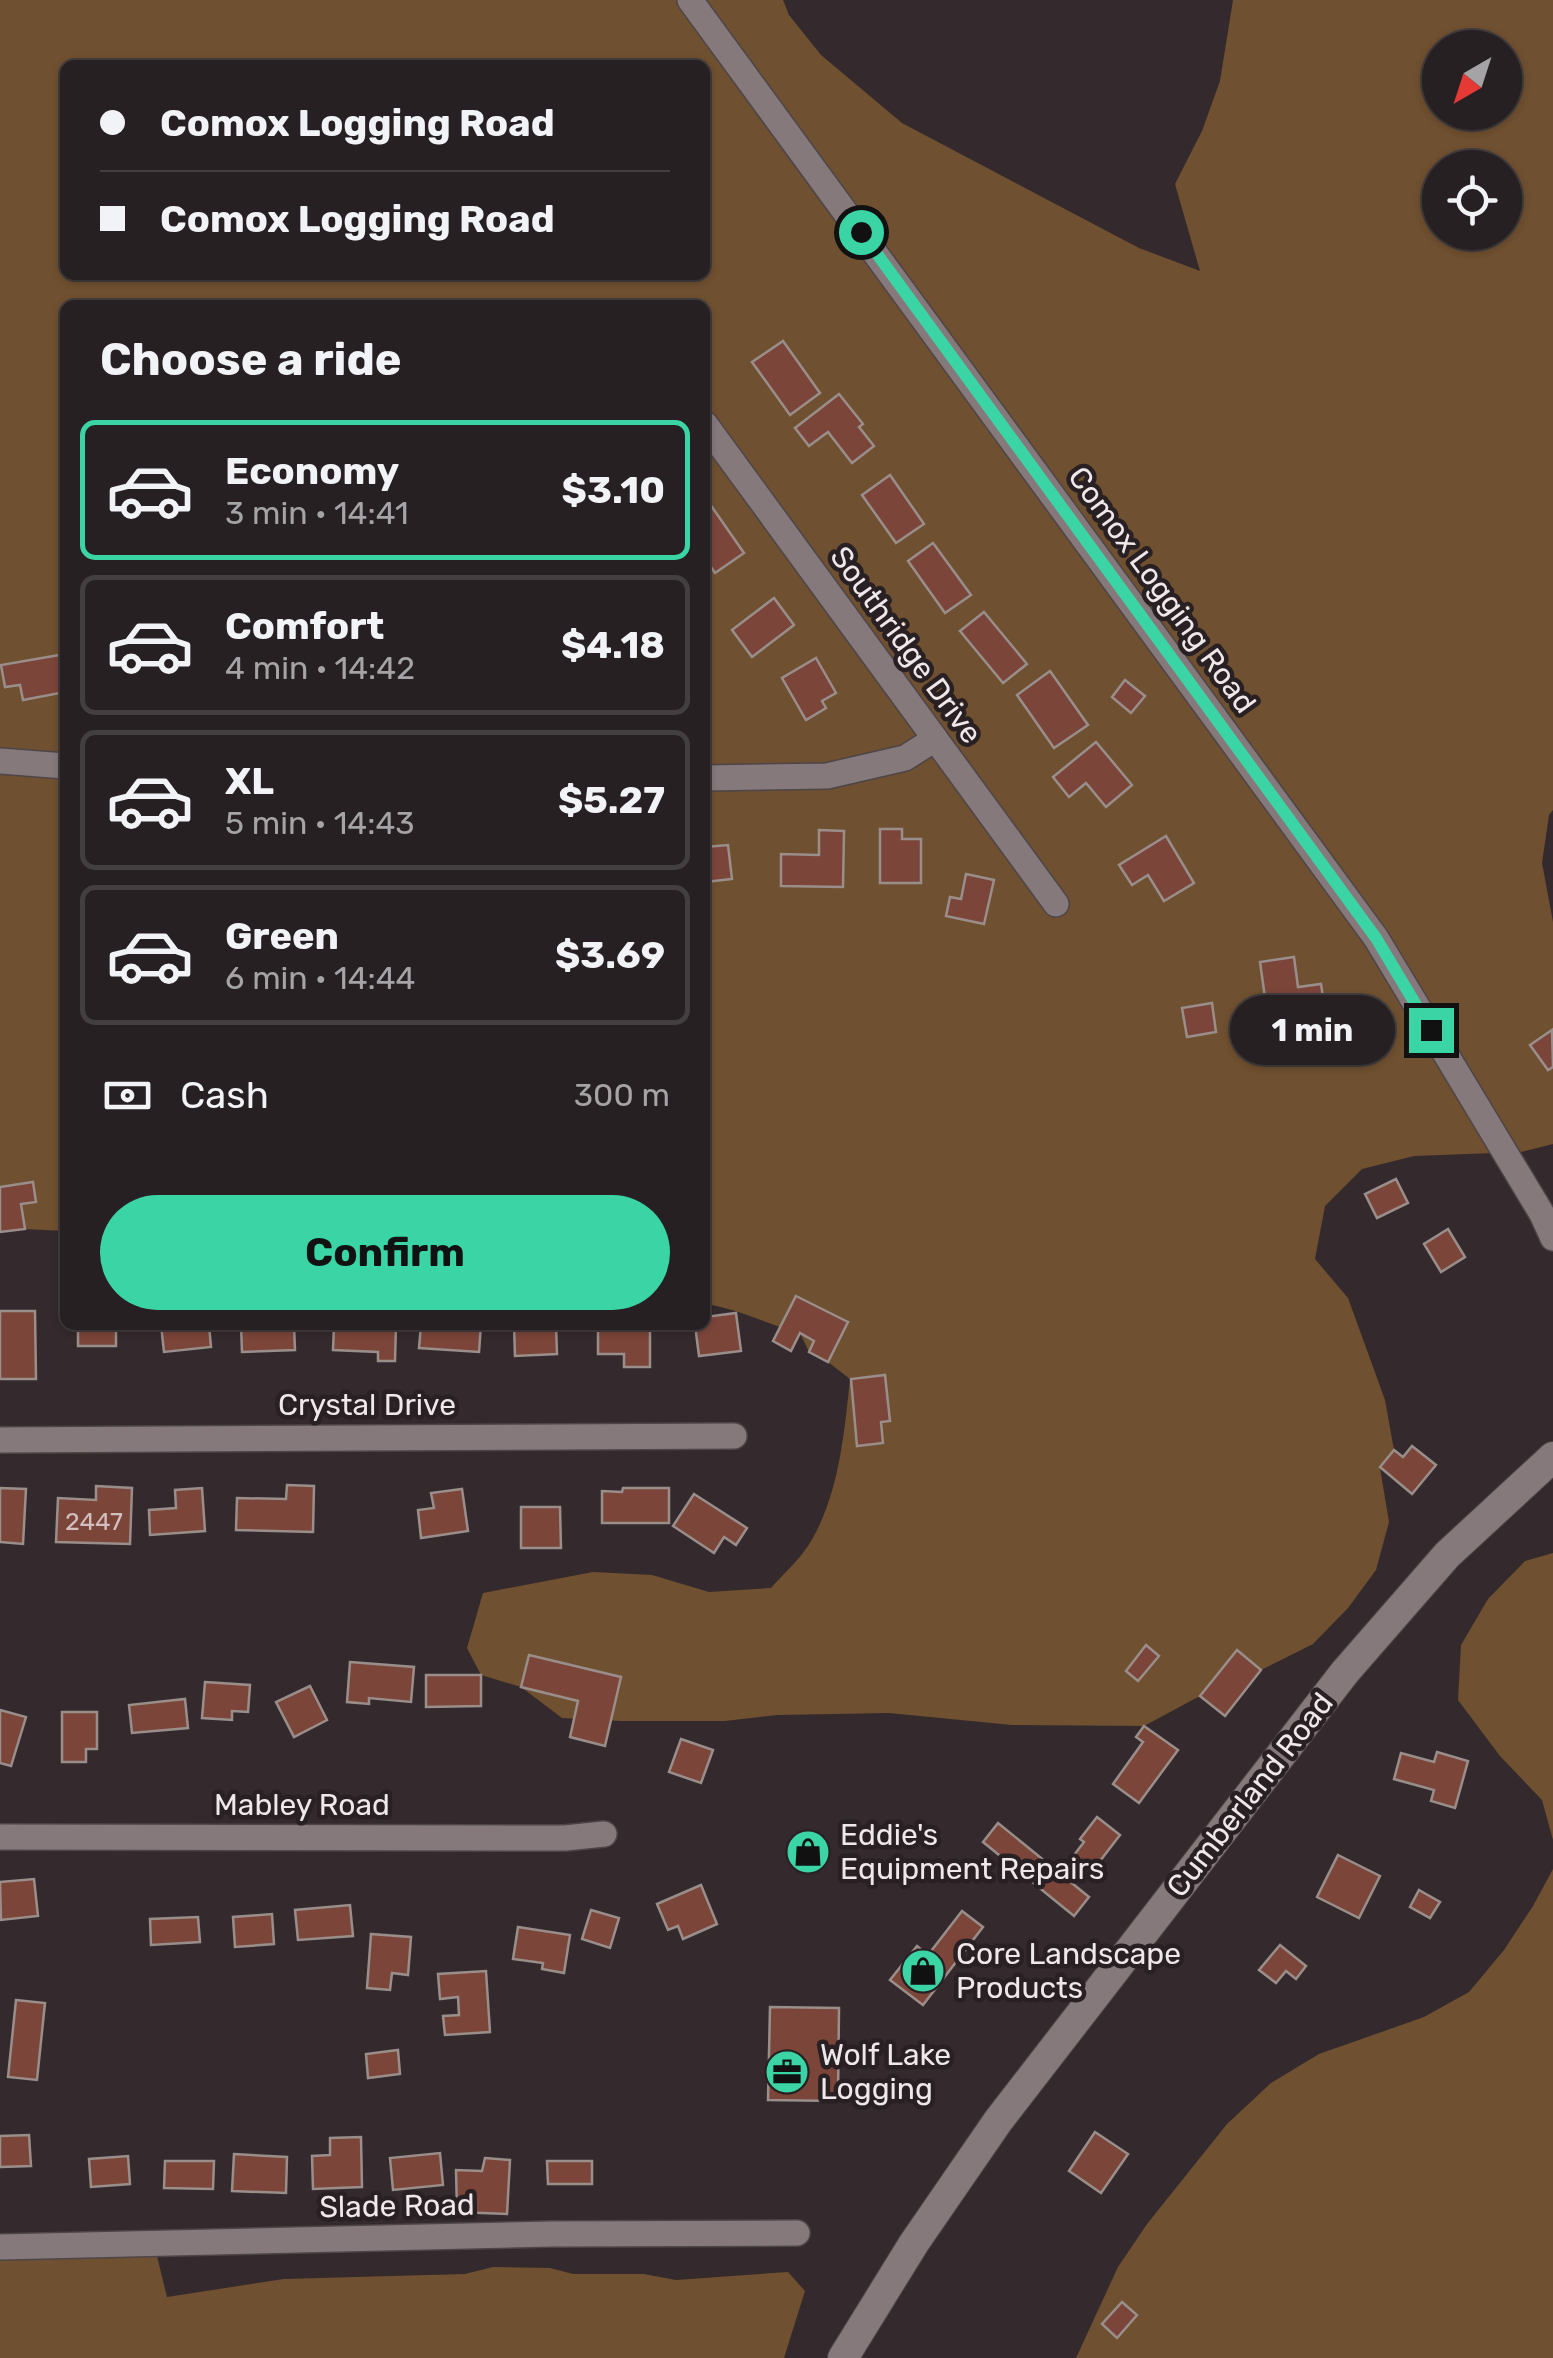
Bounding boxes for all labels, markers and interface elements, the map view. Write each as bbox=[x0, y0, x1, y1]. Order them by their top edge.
north arrow bbox=[1422, 30, 1522, 130]
map controls bbox=[1422, 30, 1522, 250]
text: Comox Logging Road bbox=[160, 100, 555, 146]
button: locate bbox=[1422, 150, 1522, 250]
text: Comox Logging Road bbox=[160, 196, 555, 242]
route start bbox=[839, 210, 884, 255]
text: Choose a ride bbox=[100, 333, 402, 386]
icon: car bbox=[105, 445, 195, 535]
text: Economy bbox=[225, 448, 399, 494]
street label: Comox Logging Road bbox=[1061, 460, 1263, 720]
text: $3.10 bbox=[562, 467, 665, 513]
text: 3 min · 14:41 bbox=[225, 494, 409, 532]
street label: Southridge Drive bbox=[822, 539, 990, 751]
icon: car bbox=[105, 600, 195, 690]
text: Comfort bbox=[225, 603, 384, 649]
text: $4.18 bbox=[561, 622, 665, 668]
text: 4 min · 14:42 bbox=[225, 649, 415, 687]
icon: car bbox=[105, 755, 195, 845]
text: XL bbox=[225, 758, 274, 804]
text: $5.27 bbox=[558, 777, 665, 823]
text: 5 min · 14:43 bbox=[225, 804, 415, 842]
icon: car bbox=[105, 910, 195, 1000]
text: Green bbox=[225, 913, 339, 959]
text: $3.69 bbox=[555, 932, 665, 978]
text: 6 min · 14:44 bbox=[225, 959, 415, 997]
callout: 1 min bbox=[1231, 995, 1396, 1065]
route end bbox=[1409, 1008, 1454, 1053]
text: 1 min bbox=[1272, 1011, 1353, 1049]
icon: cash bbox=[100, 1068, 155, 1123]
text: Cash bbox=[180, 1072, 269, 1118]
text: 300 m bbox=[574, 1076, 670, 1114]
button: Confirm bbox=[100, 1195, 670, 1310]
street label: Crystal Drive bbox=[278, 1387, 456, 1423]
house number: 2447 bbox=[65, 1507, 123, 1536]
street label: Cumberland Road bbox=[1159, 1686, 1341, 1904]
street label: Mabley Road bbox=[214, 1787, 390, 1823]
place label: Eddie's Equipment Repairs bbox=[840, 1817, 1104, 1887]
shop icon: Eddie's Equipment Repairs bbox=[785, 1829, 831, 1875]
place label: Core Landscape Products bbox=[956, 1936, 1181, 2006]
shop icon: Core Landscape Products bbox=[900, 1948, 946, 1994]
place label: Wolf Lake Logging bbox=[820, 2037, 951, 2107]
office icon: Wolf Lake Logging bbox=[764, 2049, 810, 2095]
street label: Slade Road bbox=[319, 2187, 475, 2225]

